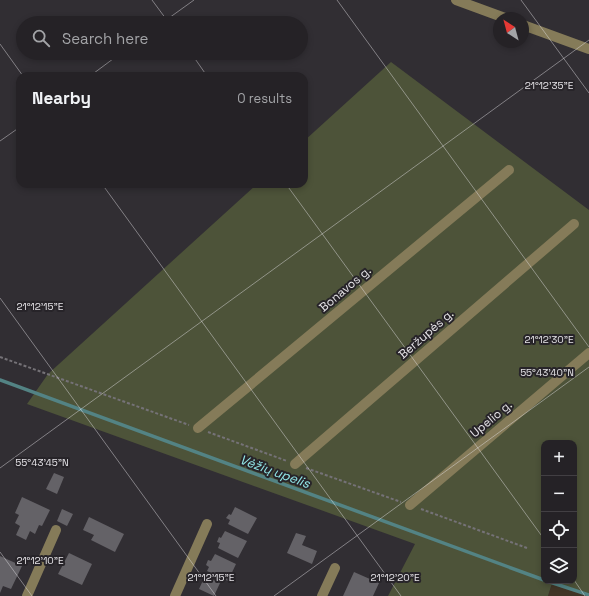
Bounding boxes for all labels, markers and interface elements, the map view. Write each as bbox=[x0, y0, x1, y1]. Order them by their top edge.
north arrow bbox=[493, 12, 529, 48]
search box bbox=[16, 16, 308, 60]
icon: search bbox=[30, 27, 52, 49]
text: Search here bbox=[62, 29, 148, 48]
text: 21°12'35"E bbox=[525, 79, 574, 92]
text: Nearby bbox=[32, 87, 91, 109]
text: 0 results bbox=[237, 90, 292, 107]
street label: Bonavos g. bbox=[316, 263, 374, 315]
text: 21°12'15"E bbox=[17, 300, 64, 313]
street label: Beržupės g. bbox=[395, 306, 457, 362]
text: 21°12'30"E bbox=[524, 333, 574, 346]
text: 55°43'40"N bbox=[520, 366, 574, 379]
street label: Upelio g. bbox=[467, 397, 515, 441]
map controls bbox=[541, 440, 577, 584]
button: + bbox=[541, 440, 577, 476]
water label: Vėžių upelis bbox=[237, 451, 313, 492]
text: 55°43'45"N bbox=[15, 456, 69, 469]
button: − bbox=[541, 476, 577, 512]
button: locate bbox=[541, 512, 577, 548]
button: layers bbox=[541, 548, 577, 584]
text: 21°12'10"E bbox=[16, 554, 64, 567]
text: 21°12'15"E bbox=[188, 571, 235, 584]
text: 21°12'20"E bbox=[370, 571, 420, 584]

